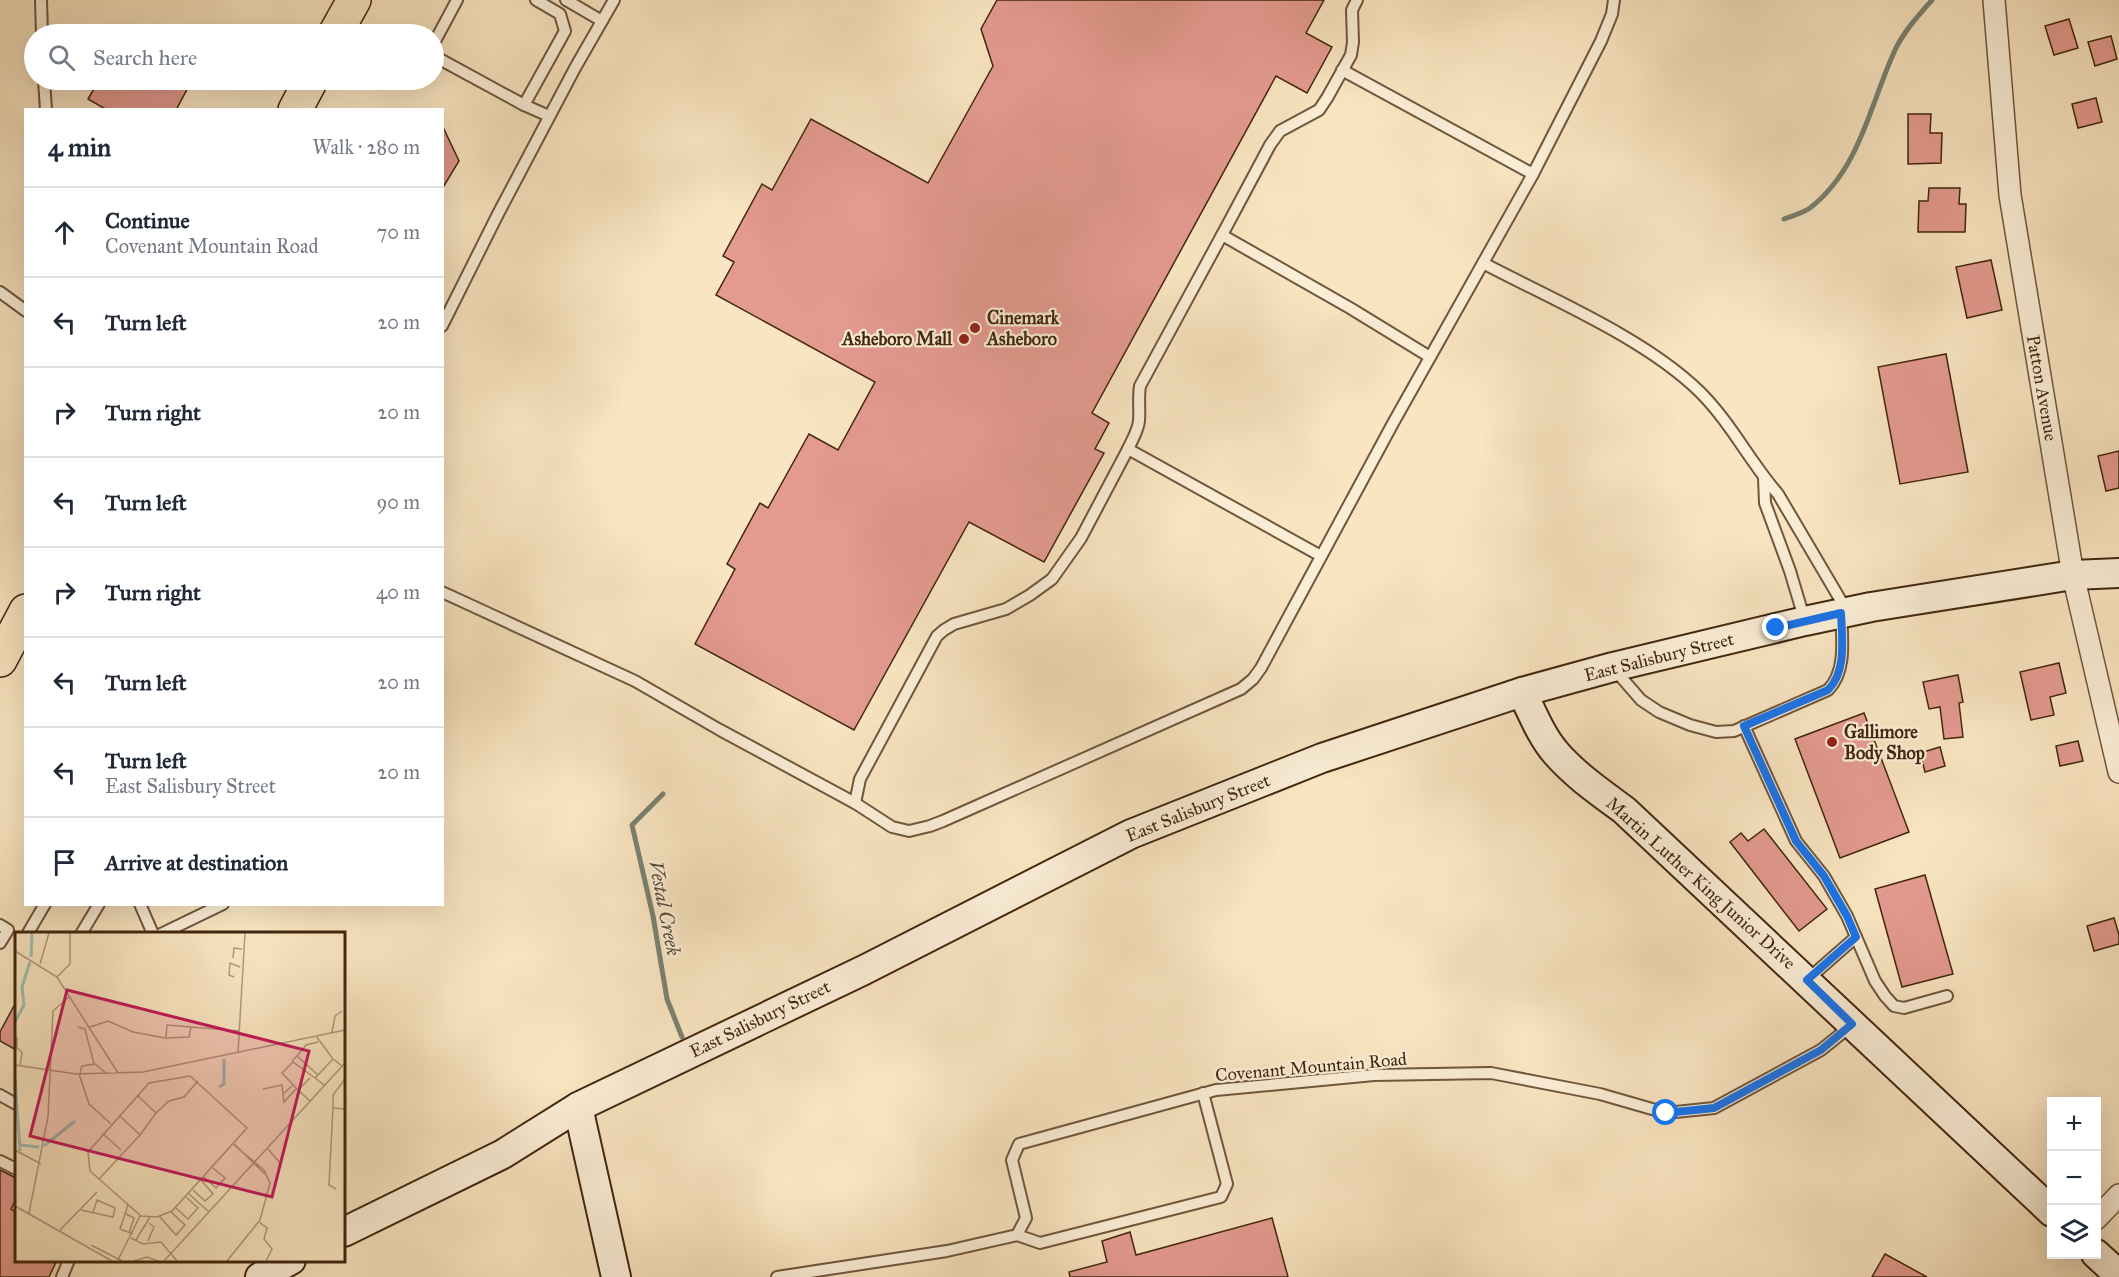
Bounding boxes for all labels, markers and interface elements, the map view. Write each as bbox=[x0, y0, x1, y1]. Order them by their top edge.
search box bbox=[24, 24, 444, 90]
icon: search bbox=[45, 41, 78, 74]
text: Search here bbox=[93, 44, 197, 71]
text: 4 min bbox=[48, 131, 111, 163]
text: Walk · 280 m bbox=[313, 135, 420, 159]
text: Continue bbox=[105, 207, 190, 234]
icon: ahead bbox=[48, 216, 81, 249]
text: 70 m bbox=[377, 220, 420, 244]
text: Covenant Mountain Road bbox=[105, 234, 319, 258]
icon: left bbox=[48, 306, 81, 339]
place label: Cinemark Asheboro bbox=[986, 307, 1060, 350]
text: Turn left bbox=[105, 309, 187, 336]
text: 20 m bbox=[377, 310, 420, 334]
marker: Cinemark Asheboro bbox=[968, 321, 982, 335]
place label: Asheboro Mall bbox=[841, 328, 953, 350]
marker: Asheboro Mall bbox=[957, 332, 971, 346]
street label: Patton Avenue bbox=[2022, 333, 2062, 443]
icon: right bbox=[48, 396, 81, 429]
text: Turn right bbox=[105, 399, 201, 426]
text: 20 m bbox=[377, 400, 420, 424]
icon: left bbox=[48, 486, 81, 519]
text: Turn left bbox=[105, 489, 187, 516]
text: 90 m bbox=[377, 490, 420, 514]
icon: right bbox=[48, 576, 81, 609]
text: Turn right bbox=[105, 579, 201, 606]
text: 40 m bbox=[376, 580, 420, 604]
route end bbox=[1762, 614, 1788, 640]
street label: East Salisbury Street bbox=[1582, 628, 1737, 686]
icon: left bbox=[48, 666, 81, 699]
text: Turn left bbox=[105, 669, 187, 696]
text: 20 m bbox=[377, 670, 420, 694]
place label: Gallimore Body Shop bbox=[1844, 721, 1925, 765]
marker: Gallimore Body Shop bbox=[1825, 735, 1839, 749]
text: Turn left bbox=[105, 747, 187, 774]
icon: left bbox=[48, 756, 81, 789]
text: 20 m bbox=[377, 760, 420, 784]
street label: East Salisbury Street bbox=[1123, 769, 1274, 847]
text: East Salisbury Street bbox=[105, 774, 276, 798]
street label: Martin Luther King Junior Drive bbox=[1601, 792, 1800, 975]
icon: arrive bbox=[48, 846, 81, 879]
text: Arrive at destination bbox=[105, 849, 288, 876]
water label: Vestal Creek bbox=[644, 858, 686, 958]
inset map bbox=[15, 932, 345, 1262]
street label: East Salisbury Street bbox=[686, 975, 834, 1063]
street label: Covenant Mountain Road bbox=[1214, 1048, 1408, 1086]
map controls bbox=[2047, 1097, 2101, 1259]
button: + bbox=[2047, 1097, 2101, 1151]
route start bbox=[1652, 1099, 1678, 1125]
button: − bbox=[2047, 1151, 2101, 1205]
button: layers bbox=[2047, 1205, 2101, 1259]

